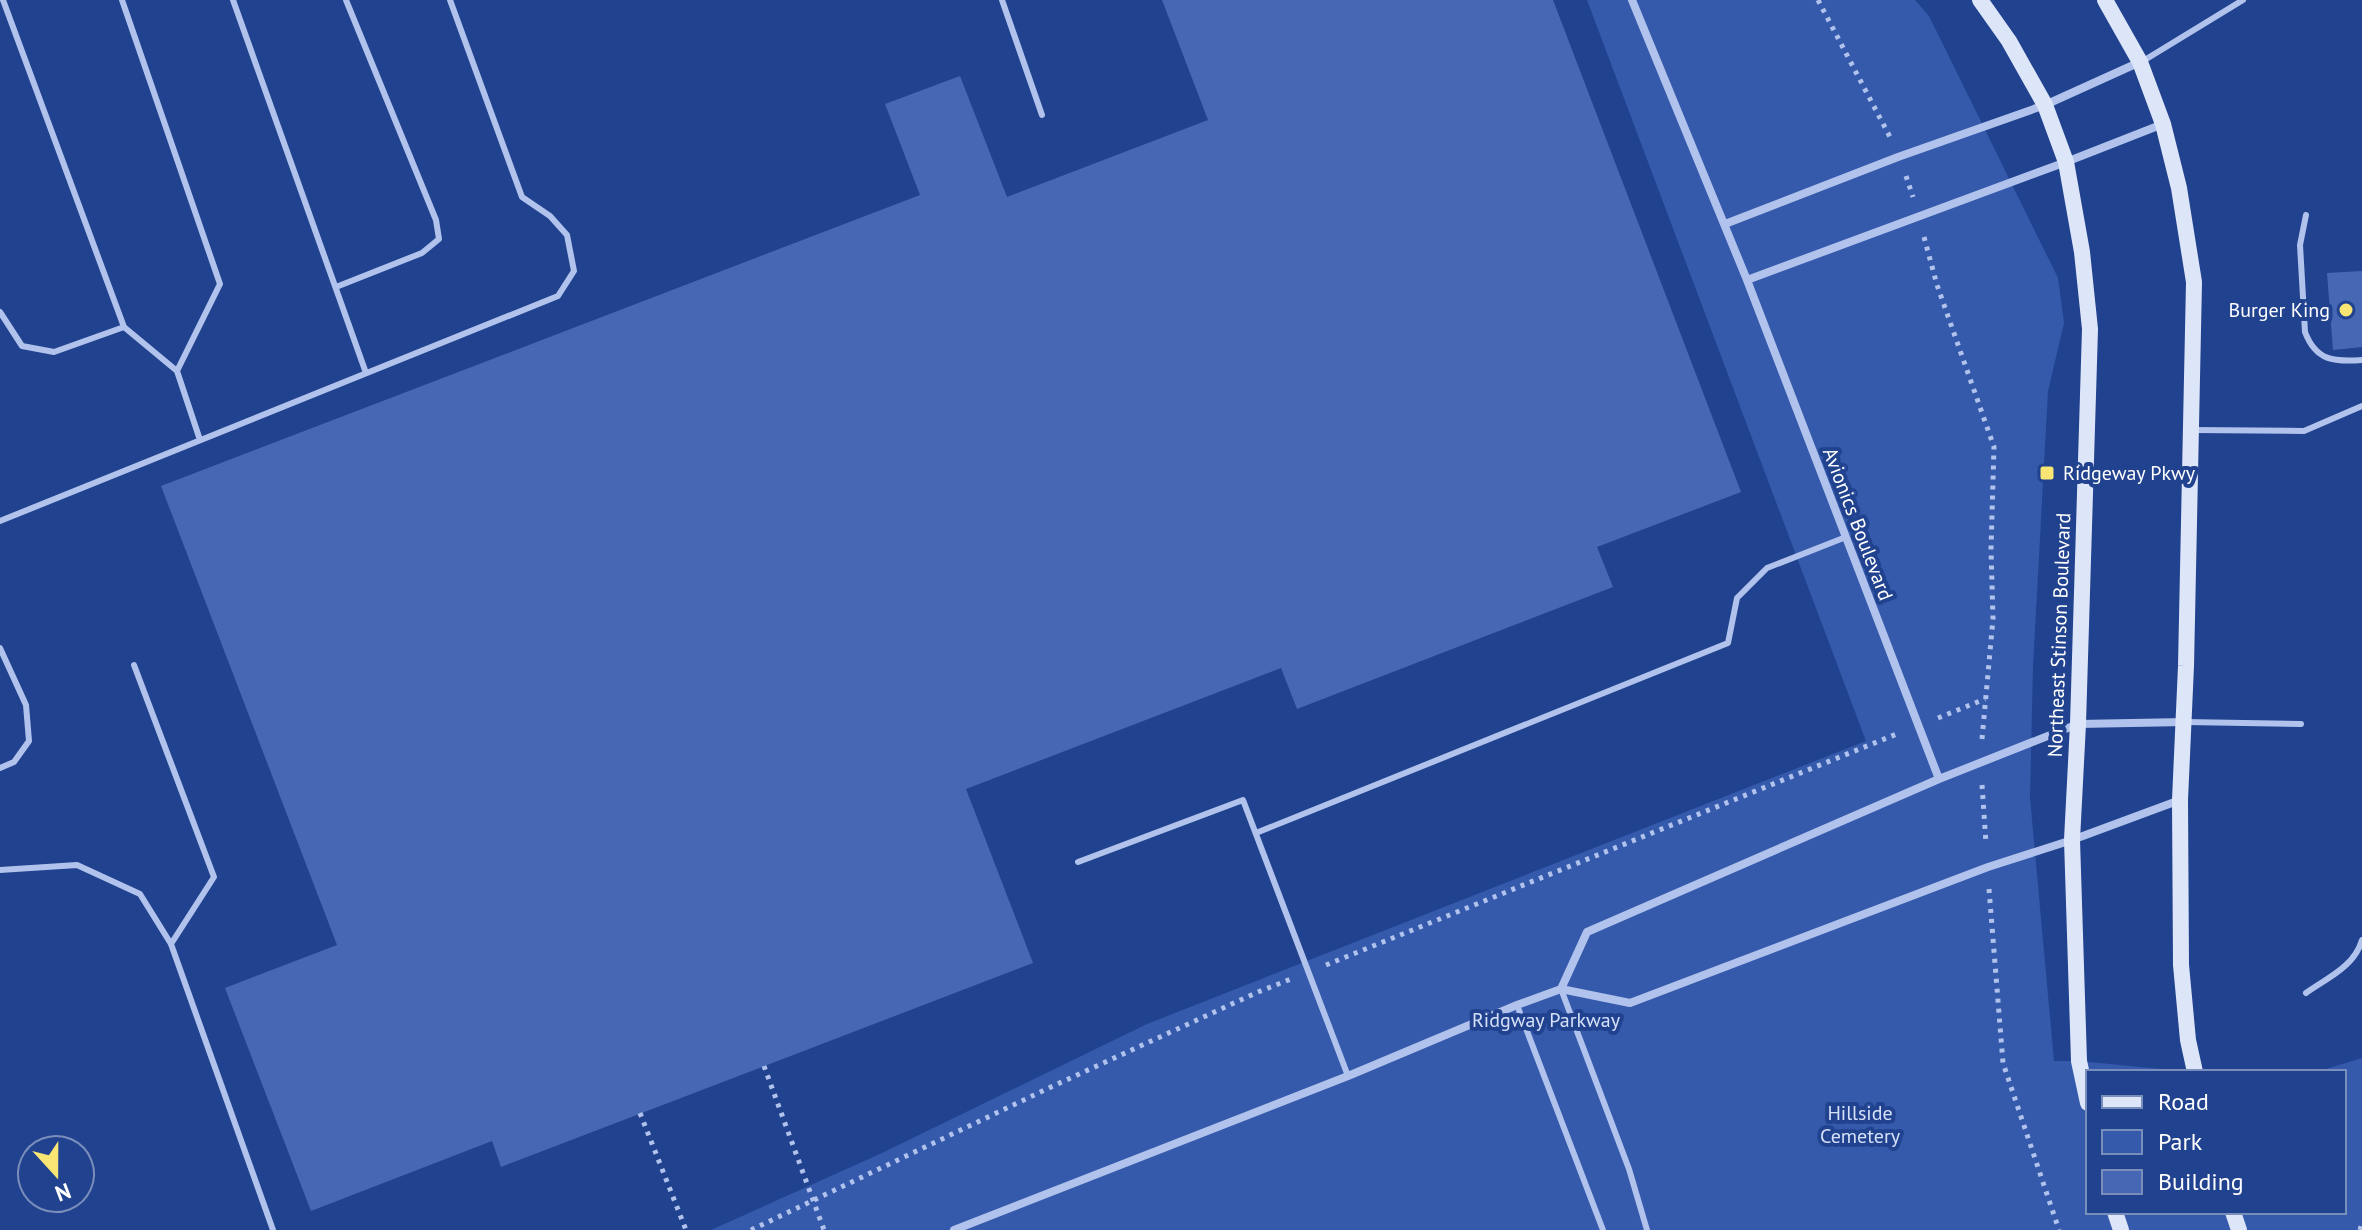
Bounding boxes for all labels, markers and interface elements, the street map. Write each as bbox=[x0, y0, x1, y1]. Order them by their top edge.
place label: Burger King bbox=[2228, 297, 2330, 323]
marker: Burger King bbox=[2337, 301, 2355, 319]
street label: Avionics Boulevard bbox=[1817, 444, 1899, 604]
place label: Ridgeway Pkwy bbox=[2063, 460, 2196, 486]
marker: Ridgeway Pkwy bbox=[2038, 464, 2056, 482]
street label: Northeast Stinson Boulevard bbox=[2042, 512, 2076, 758]
park label: Ridgway Parkway bbox=[1472, 1007, 1621, 1033]
legend bbox=[2086, 1070, 2346, 1214]
text: Road bbox=[2158, 1086, 2209, 1117]
park label: Hillside Cemetery bbox=[1820, 1100, 1901, 1149]
text: Park bbox=[2158, 1126, 2203, 1157]
north arrow bbox=[16, 1134, 96, 1214]
text: Building bbox=[2158, 1166, 2244, 1197]
text: N bbox=[51, 1177, 75, 1208]

